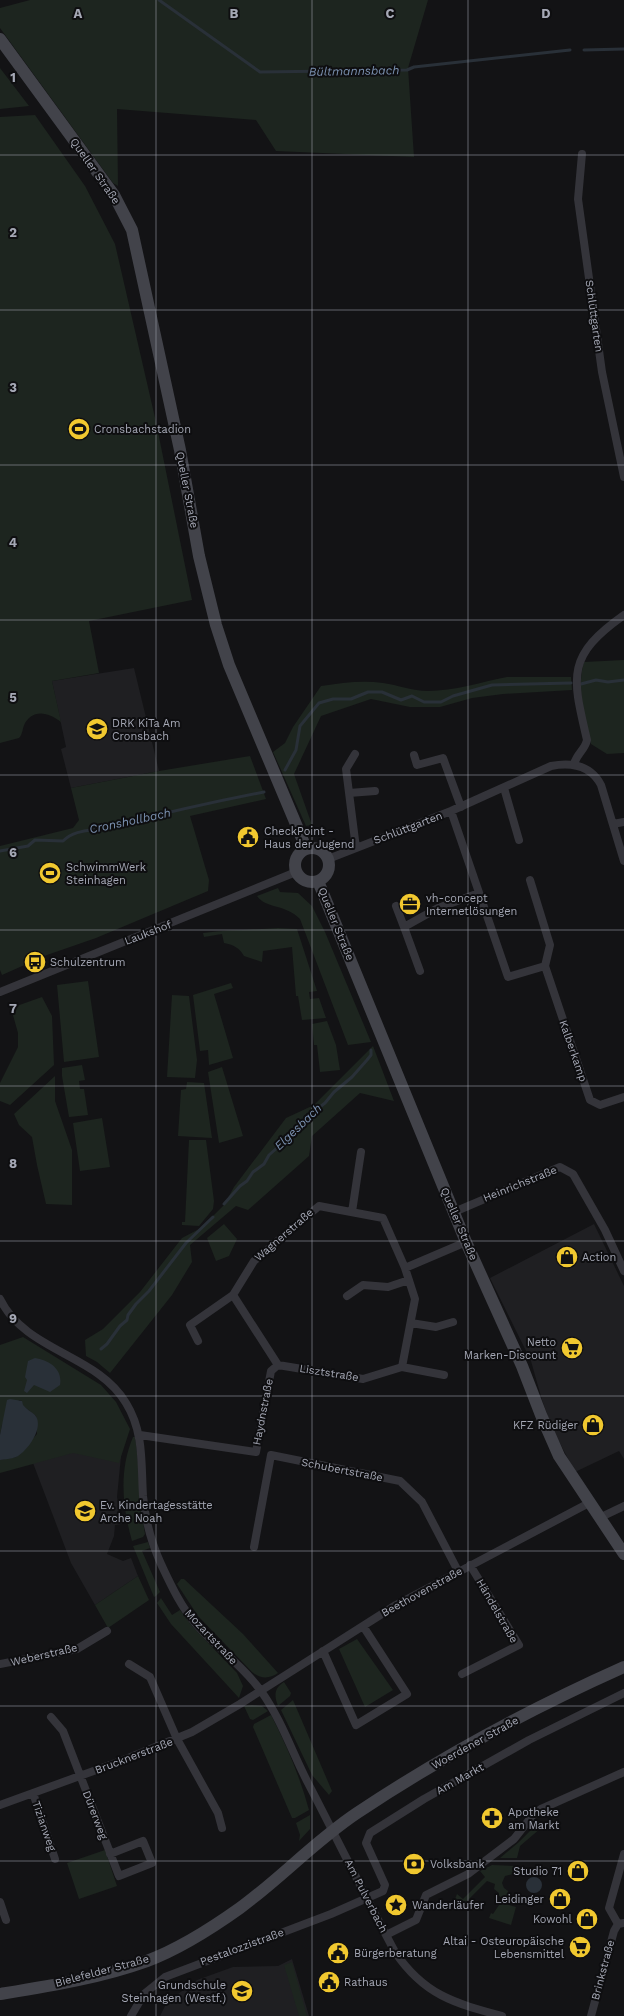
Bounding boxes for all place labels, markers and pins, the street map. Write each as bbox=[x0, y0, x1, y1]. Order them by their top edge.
sports icon: Cronsbachstadion bbox=[66, 416, 92, 442]
place label: Cronsbachstadion bbox=[94, 423, 191, 436]
school or university icon: DRK KiTa Am Cronsbach bbox=[84, 716, 110, 742]
place label: DRK KiTa Am Cronsbach bbox=[112, 717, 181, 743]
public building icon: CheckPoint - Haus der Jugend bbox=[235, 824, 261, 850]
place label: CheckPoint - Haus der Jugend bbox=[264, 825, 354, 851]
sports icon: SchwimmWerk Steinhagen bbox=[37, 860, 63, 886]
place label: SchwimmWerk Steinhagen bbox=[66, 861, 146, 887]
office icon: vh-concept Internetlösungen bbox=[397, 891, 423, 917]
place label: vh-concept Internetlösungen bbox=[426, 892, 517, 918]
bus stop icon: Schulzentrum bbox=[22, 949, 48, 975]
place label: Schulzentrum bbox=[50, 956, 125, 969]
shop icon: Action bbox=[554, 1244, 580, 1270]
place label: Action bbox=[582, 1251, 616, 1264]
supermarket icon: Netto Marken-Discount bbox=[559, 1335, 585, 1361]
place label: Netto Marken-Discount bbox=[464, 1336, 556, 1362]
shop icon: KFZ Rüdiger bbox=[580, 1412, 606, 1438]
place label: KFZ Rüdiger bbox=[513, 1419, 579, 1432]
school or university icon: Ev. Kindertagesstätte Arche Noah bbox=[72, 1498, 98, 1524]
place label: Ev. Kindertagesstätte Arche Noah bbox=[100, 1499, 213, 1525]
pharmacy icon: Apotheke am Markt bbox=[479, 1805, 505, 1831]
place label: Apotheke am Markt bbox=[508, 1806, 560, 1832]
bank icon: Volksbank bbox=[401, 1851, 427, 1877]
place label: Volksbank bbox=[430, 1858, 485, 1871]
shop icon: Studio 71 bbox=[565, 1858, 591, 1884]
place label: Studio 71 bbox=[513, 1865, 562, 1878]
shop icon: Leidinger bbox=[547, 1886, 573, 1912]
place icon: Wanderläufer bbox=[383, 1892, 409, 1918]
place label: Leidinger bbox=[495, 1893, 545, 1906]
place label: Wanderläufer bbox=[412, 1899, 485, 1912]
shop icon: Kowohl bbox=[574, 1906, 600, 1932]
place label: Kowohl bbox=[533, 1913, 573, 1926]
supermarket icon: Altai - Osteuropäische Lebensmittel bbox=[567, 1934, 593, 1960]
place label: Altai - Osteuropäische Lebensmittel bbox=[443, 1935, 565, 1961]
public building icon: Bürgerberatung bbox=[325, 1940, 351, 1966]
place label: Bürgerberatung bbox=[354, 1947, 437, 1960]
public building icon: Rathaus bbox=[316, 1969, 342, 1995]
place label: Rathaus bbox=[344, 1976, 388, 1989]
school or university icon: Grundschule Steinhagen (Westf.) bbox=[229, 1978, 255, 2004]
place label: Grundschule Steinhagen (Westf.) bbox=[121, 1979, 226, 2005]

